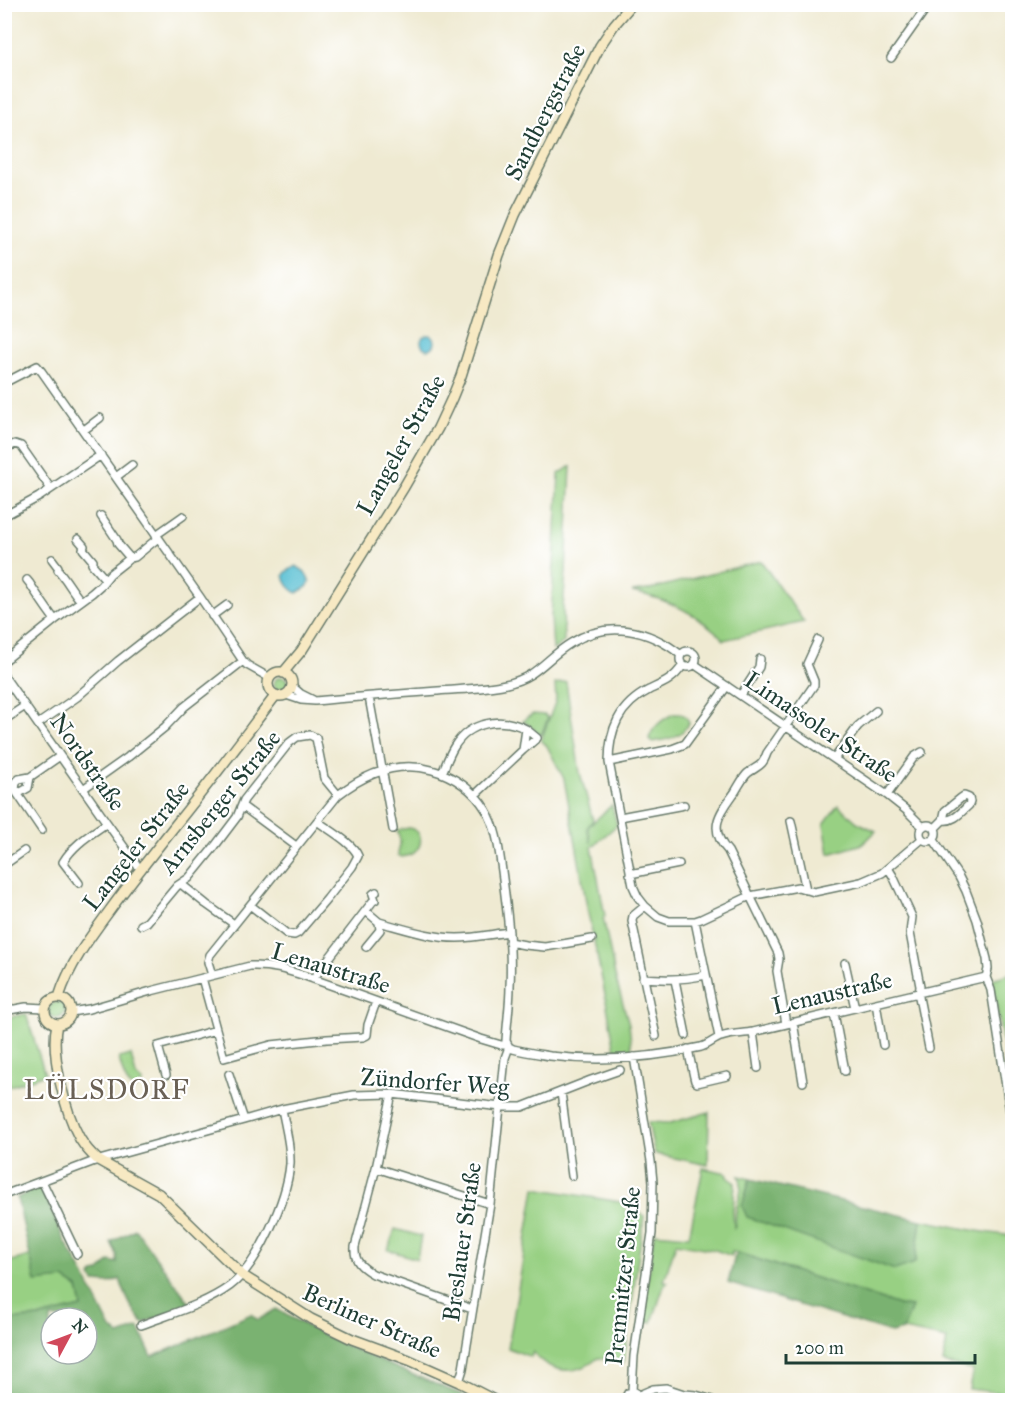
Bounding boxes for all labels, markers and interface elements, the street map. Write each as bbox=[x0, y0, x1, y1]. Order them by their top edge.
street label: Sandbergstraße bbox=[498, 39, 592, 185]
street label: Langeler Straße bbox=[350, 369, 452, 521]
street label: Limassoler Straße bbox=[739, 665, 903, 789]
street label: Nordstraße bbox=[44, 708, 132, 816]
street label: Arnsberger Straße bbox=[152, 724, 287, 881]
street label: Langeler Straße bbox=[76, 775, 196, 917]
street label: Lenaustraße bbox=[268, 936, 394, 1000]
street label: Lenaustraße bbox=[769, 965, 895, 1021]
street label: Zündorfer Weg bbox=[360, 1062, 511, 1102]
district label: LÜLSDORF bbox=[24, 1073, 190, 1106]
street label: Breslauer Straße bbox=[436, 1160, 488, 1324]
street label: Premnitzer Straße bbox=[599, 1185, 647, 1367]
street label: Berliner Straße bbox=[298, 1277, 446, 1365]
north arrow bbox=[39, 1306, 99, 1366]
text: N bbox=[68, 1315, 92, 1338]
scale bar bbox=[786, 1327, 975, 1365]
text: 200 m bbox=[795, 1337, 844, 1359]

